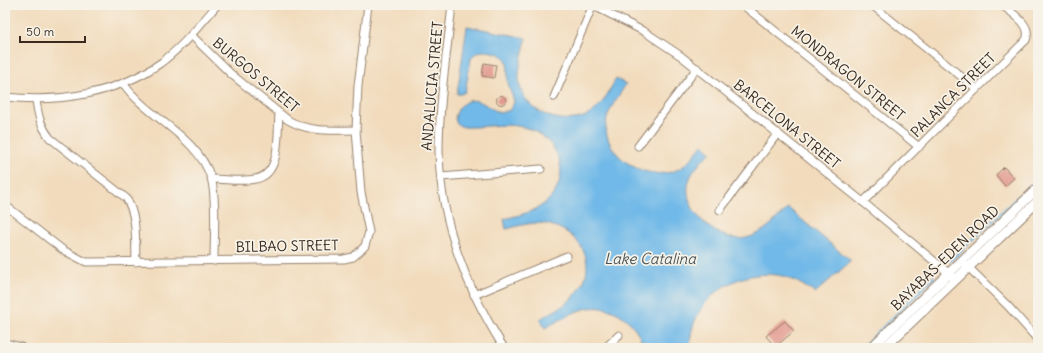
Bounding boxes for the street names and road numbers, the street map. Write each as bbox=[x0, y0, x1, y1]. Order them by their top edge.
street label: ANDALUCIA STREET bbox=[417, 21, 447, 151]
street label: MONDRAGON STREET bbox=[787, 22, 909, 124]
street label: BURGOS STREET bbox=[209, 34, 303, 116]
street label: PALANCA STREET bbox=[907, 49, 999, 141]
street label: BARCELONA STREET bbox=[730, 75, 844, 173]
street label: BAYABAS-EDEN ROAD bbox=[887, 202, 1003, 314]
street label: BILBAO STREET bbox=[235, 236, 339, 256]

